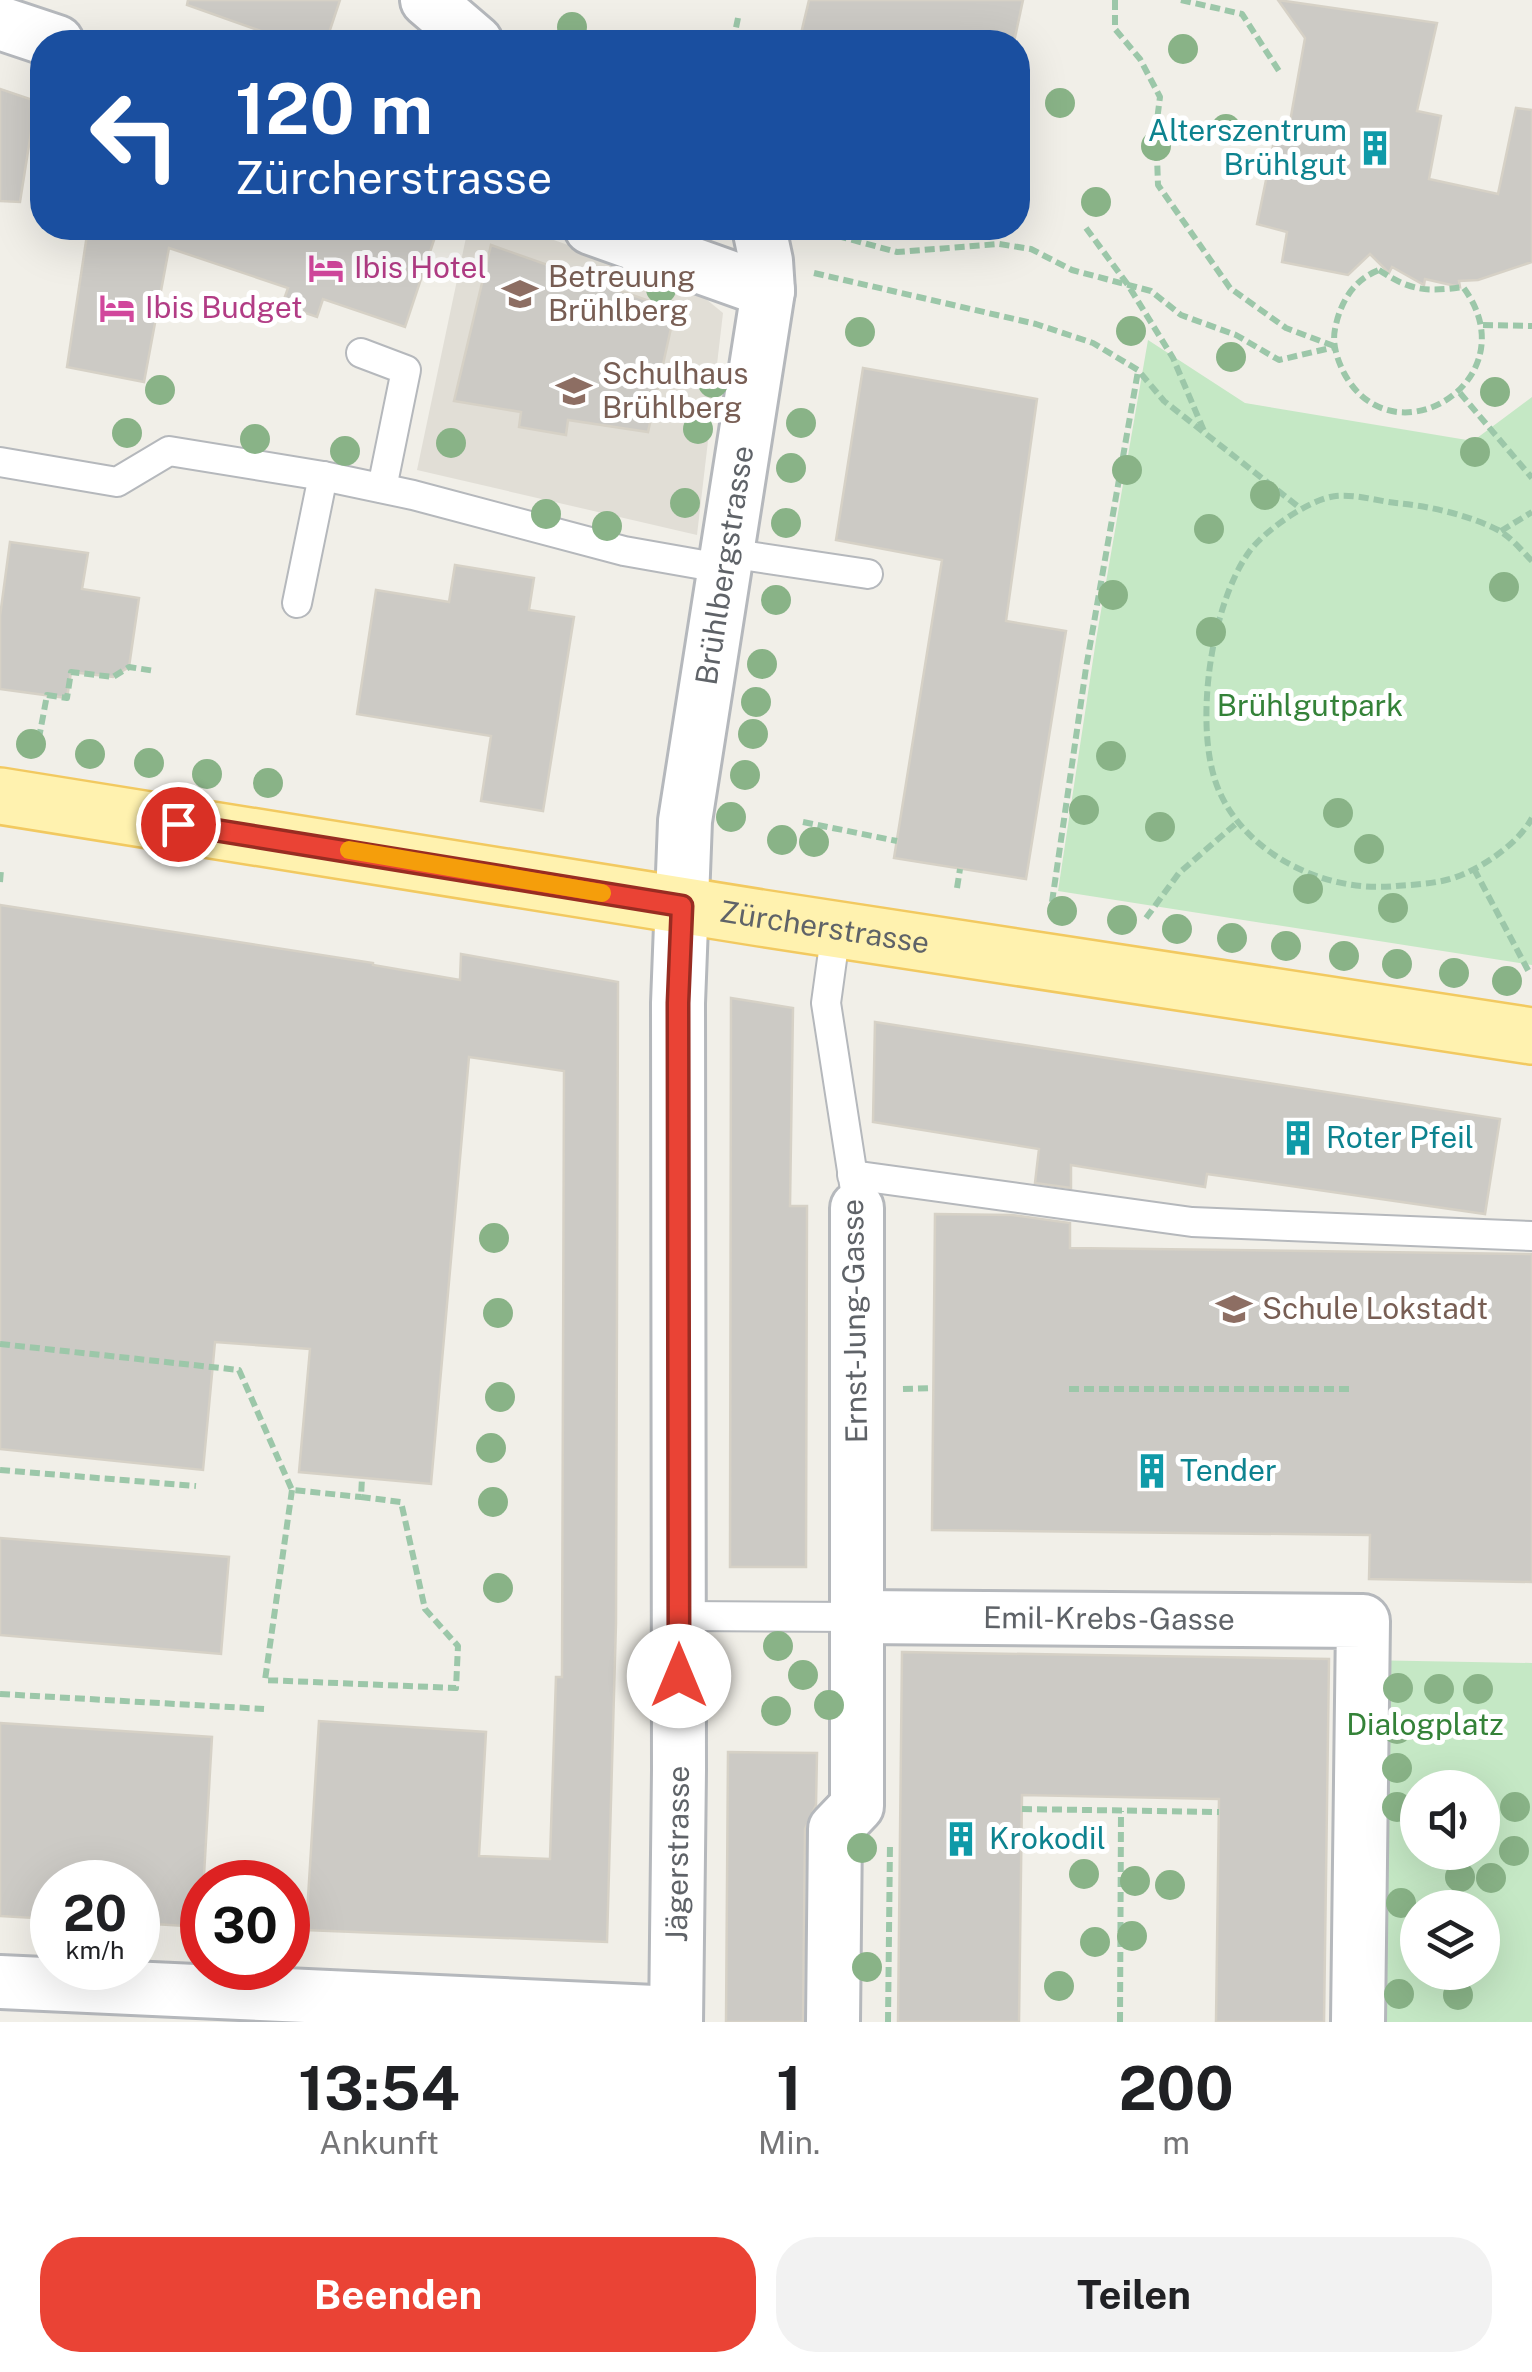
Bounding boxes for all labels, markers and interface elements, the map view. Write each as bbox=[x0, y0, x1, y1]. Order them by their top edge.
text: 120 m bbox=[235, 67, 433, 150]
icon: left bbox=[70, 70, 200, 200]
place label: Alterszentrum Brühlgut bbox=[1148, 112, 1347, 182]
building icon: Alterszentrum Brühlgut bbox=[1356, 129, 1394, 167]
text: Zürcherstrasse bbox=[235, 151, 552, 204]
hotel icon: Ibis Hotel bbox=[307, 249, 345, 287]
place label: Ibis Hotel bbox=[354, 249, 487, 285]
place label: Betreuung Brühlberg bbox=[548, 258, 696, 328]
school or university icon: Betreuung Brühlberg bbox=[501, 275, 539, 313]
hotel icon: Ibis Budget bbox=[98, 289, 136, 327]
place label: Ibis Budget bbox=[145, 289, 303, 325]
place label: Schulhaus Brühlberg bbox=[602, 355, 748, 425]
school or university icon: Schulhaus Brühlberg bbox=[555, 372, 593, 410]
street label: Brühlbergstrasse bbox=[688, 443, 761, 687]
park label: Brühlgutpark bbox=[1217, 687, 1403, 723]
pin bbox=[136, 782, 221, 867]
icon: arrive bbox=[151, 797, 206, 852]
street label: Zürcherstrasse bbox=[717, 893, 932, 961]
building icon: Roter Pfeil bbox=[1279, 1119, 1317, 1157]
place label: Roter Pfeil bbox=[1326, 1119, 1474, 1155]
street label: Ernst-Jung-Gasse bbox=[834, 1199, 874, 1444]
school or university icon: Schule Lokstadt bbox=[1215, 1290, 1253, 1328]
place label: Schule Lokstadt bbox=[1262, 1290, 1488, 1326]
building icon: Tender bbox=[1133, 1452, 1171, 1490]
place label: Tender bbox=[1180, 1452, 1277, 1488]
street label: Emil-Krebs-Gasse bbox=[983, 1599, 1235, 1637]
position arrow bbox=[627, 1624, 731, 1728]
park label: Dialogplatz bbox=[1346, 1706, 1504, 1742]
street label: Jägerstrasse bbox=[658, 1766, 696, 1942]
map controls bbox=[1400, 1770, 1500, 1990]
button: sound bbox=[1400, 1770, 1500, 1870]
building icon: Krokodil bbox=[942, 1820, 980, 1858]
place label: Krokodil bbox=[989, 1820, 1106, 1856]
speed limit sign: 30 bbox=[180, 1860, 310, 1990]
text: 20 bbox=[63, 1883, 127, 1942]
button: layers bbox=[1400, 1890, 1500, 1990]
text: km/h bbox=[66, 1935, 124, 1965]
text: 13:54 bbox=[298, 2053, 460, 2124]
text: 1 bbox=[776, 2053, 802, 2124]
text: 200 bbox=[1118, 2053, 1234, 2124]
text: Ankunft bbox=[319, 2124, 439, 2161]
text: Min. bbox=[758, 2124, 820, 2161]
text: m bbox=[1162, 2124, 1190, 2161]
button: Beenden bbox=[40, 2237, 756, 2352]
button: Teilen bbox=[776, 2237, 1492, 2352]

